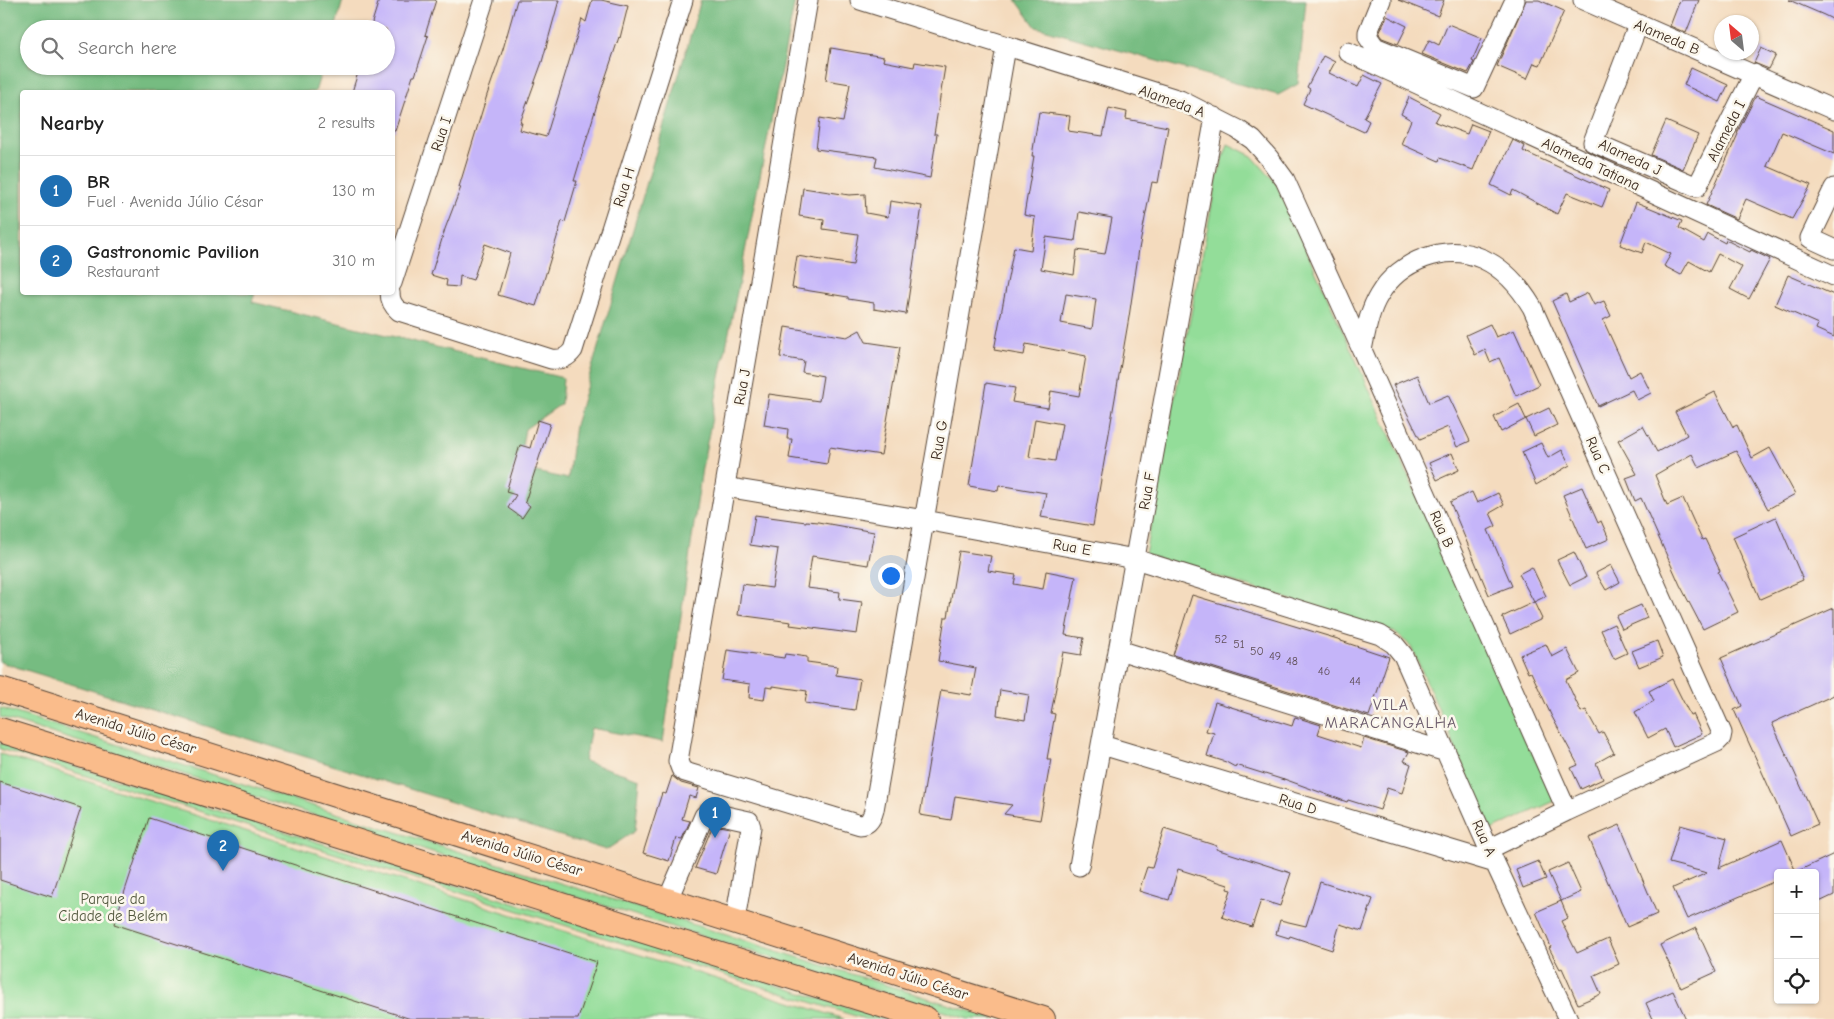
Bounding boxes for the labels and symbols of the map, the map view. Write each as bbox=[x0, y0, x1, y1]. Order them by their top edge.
street label: Alameda B bbox=[1631, 15, 1703, 59]
north arrow bbox=[1714, 15, 1759, 60]
street label: Alameda A bbox=[1136, 81, 1208, 121]
street label: Alameda I bbox=[1703, 97, 1749, 165]
street label: Rua I bbox=[427, 114, 455, 154]
street label: Alameda Tatiana bbox=[1539, 133, 1643, 195]
street label: Alameda J bbox=[1596, 135, 1664, 179]
street label: Rua H bbox=[609, 165, 639, 209]
street label: Rua J bbox=[730, 367, 754, 406]
street label: Rua G bbox=[927, 418, 951, 461]
street label: Rua C bbox=[1582, 434, 1614, 476]
street label: Rua F bbox=[1135, 470, 1159, 511]
street label: Rua B bbox=[1426, 508, 1458, 550]
street label: Rua E bbox=[1052, 535, 1092, 559]
your location bbox=[878, 563, 904, 589]
house number: 52 bbox=[1215, 632, 1227, 646]
house number: 51 bbox=[1233, 637, 1245, 651]
house number: 50 bbox=[1250, 644, 1264, 658]
house number: 49 bbox=[1269, 649, 1281, 663]
house number: 48 bbox=[1286, 654, 1298, 668]
house number: 46 bbox=[1318, 664, 1330, 678]
house number: 44 bbox=[1349, 674, 1361, 688]
district label: VILA MARACANGALHA bbox=[1325, 696, 1457, 732]
street label: Avenida Júlio César bbox=[73, 704, 199, 758]
street label: Rua D bbox=[1277, 790, 1319, 818]
pin: 1 bbox=[699, 797, 731, 838]
street label: Rua A bbox=[1468, 817, 1500, 859]
street label: Avenida Júlio César bbox=[459, 826, 585, 880]
pin: 2 bbox=[207, 830, 239, 871]
park label: Parque da Cidade de Belém bbox=[58, 890, 168, 925]
street label: Avenida Júlio César bbox=[846, 948, 970, 1004]

